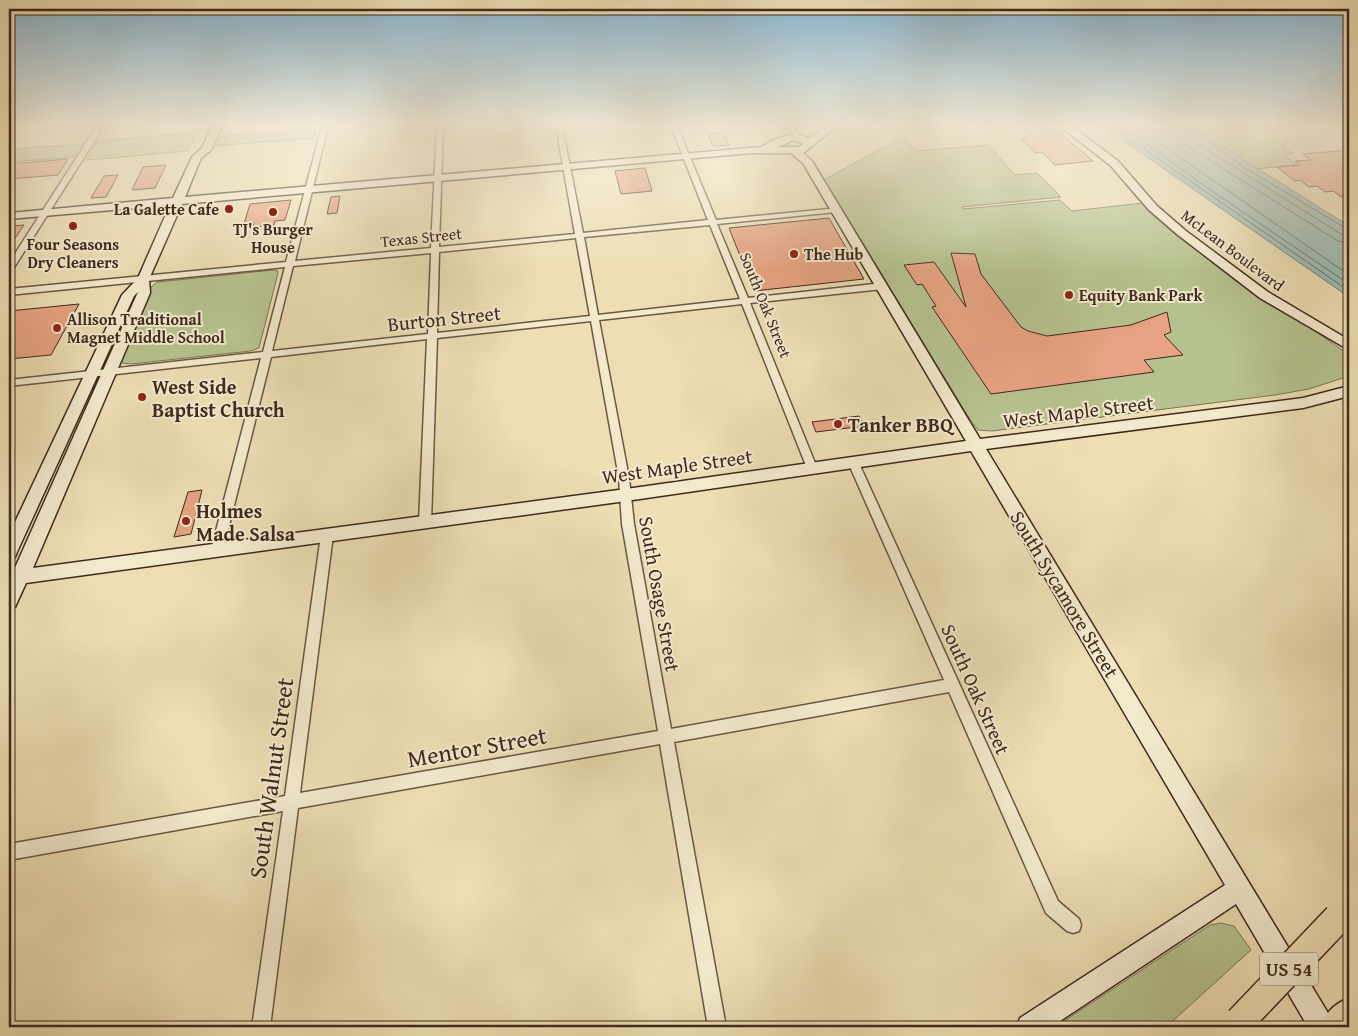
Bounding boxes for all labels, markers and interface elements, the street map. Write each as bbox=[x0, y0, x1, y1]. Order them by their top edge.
place label: La Galette Cafe bbox=[114, 197, 219, 221]
marker: La Galette Cafe bbox=[223, 203, 235, 215]
street label: McLean Boulevard bbox=[1176, 203, 1290, 297]
marker: TJ's Burger House bbox=[267, 206, 279, 218]
place label: TJ's Burger House bbox=[233, 217, 314, 259]
marker: Four Seasons Dry Cleaners bbox=[67, 220, 79, 232]
street label: Texas Street bbox=[379, 221, 463, 253]
place label: Four Seasons Dry Cleaners bbox=[27, 232, 119, 274]
place label: The Hub bbox=[804, 242, 864, 266]
street label: South Oak Street bbox=[734, 248, 798, 362]
marker: The Hub bbox=[788, 248, 800, 260]
place label: Equity Bank Park bbox=[1079, 283, 1203, 307]
marker: Equity Bank Park bbox=[1063, 289, 1075, 301]
street label: Burton Street bbox=[386, 298, 502, 338]
place label: Allison Traditional Magnet Middle School bbox=[67, 307, 225, 349]
marker: Allison Traditional Magnet Middle School bbox=[51, 322, 63, 334]
place label: West Side Baptist Church bbox=[152, 372, 285, 424]
street label: West Maple Street bbox=[1001, 387, 1155, 435]
marker: West Side Baptist Church bbox=[136, 391, 148, 403]
place label: Tanker BBQ bbox=[848, 410, 955, 439]
marker: Tanker BBQ bbox=[832, 418, 844, 430]
street label: West Maple Street bbox=[600, 441, 754, 491]
place label: Holmes Made Salsa bbox=[196, 496, 296, 548]
street label: South Sycamore Street bbox=[1004, 505, 1126, 683]
street label: South Osage Street bbox=[632, 514, 688, 674]
marker: Holmes Made Salsa bbox=[180, 515, 192, 527]
street label: South Oak Street bbox=[934, 619, 1018, 759]
street label: South Walnut Street bbox=[240, 675, 303, 881]
street label: Mentor Street bbox=[405, 717, 550, 776]
road number: US 54 bbox=[1260, 952, 1318, 986]

